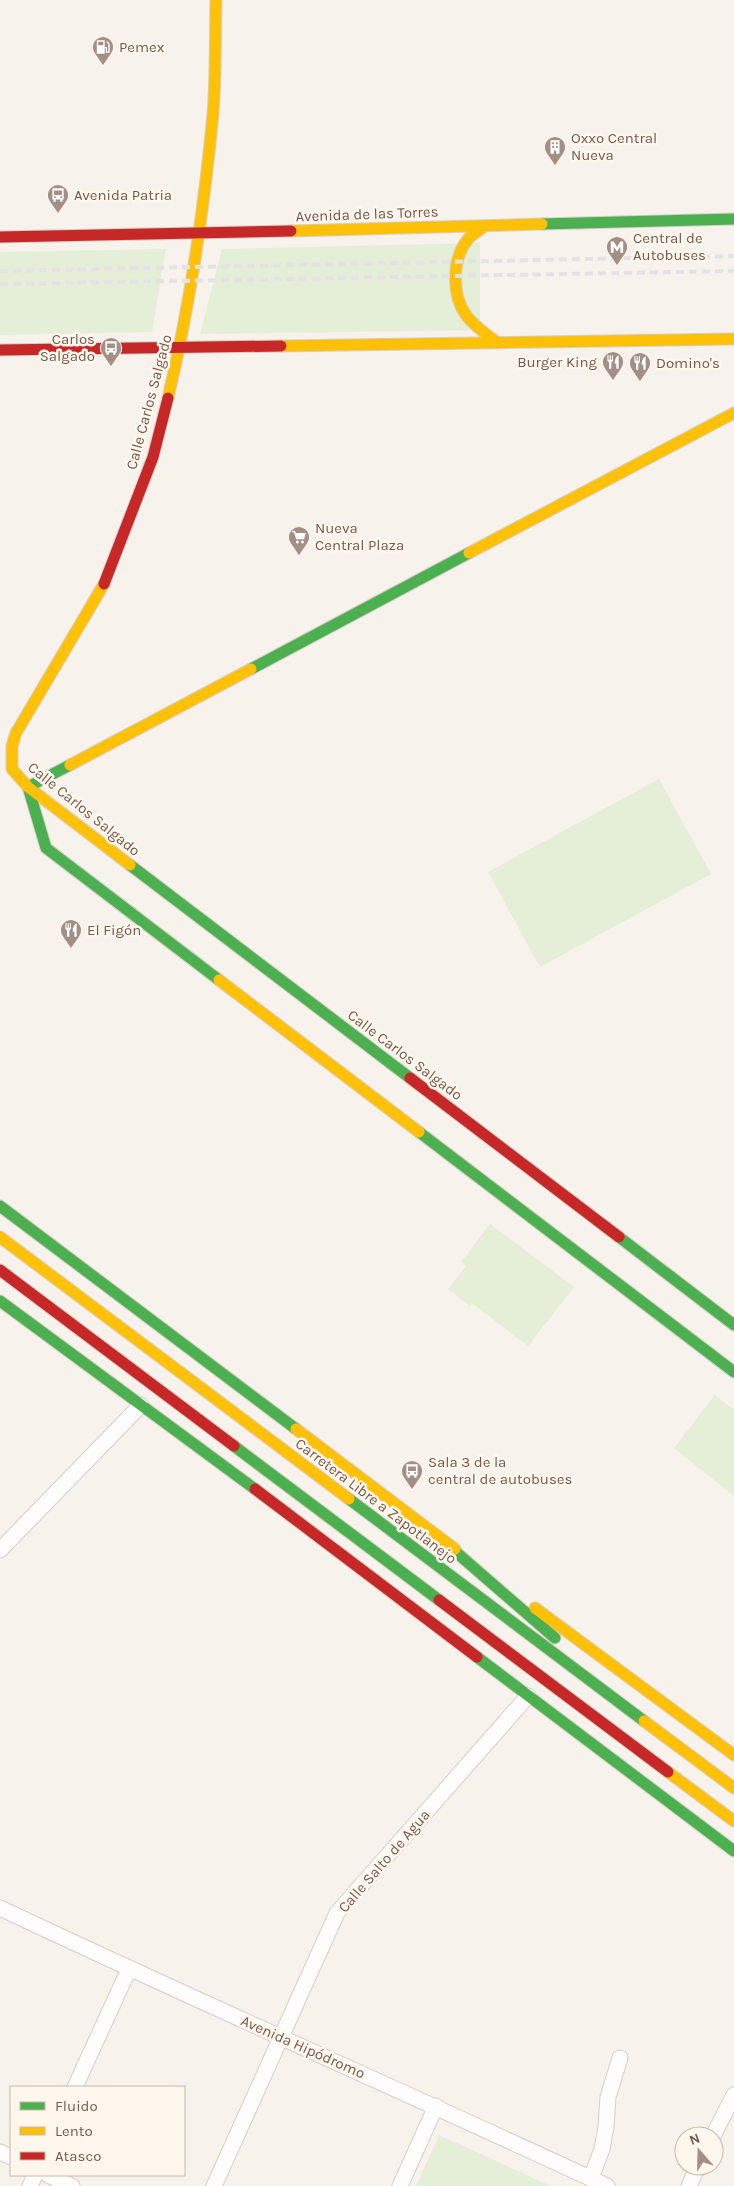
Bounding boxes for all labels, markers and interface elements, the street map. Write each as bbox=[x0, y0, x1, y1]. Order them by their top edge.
fuel station icon: Pemex bbox=[91, 35, 115, 66]
place label: Pemex bbox=[119, 38, 165, 56]
place label: Oxxo Central Nueva bbox=[571, 129, 657, 164]
building icon: Oxxo Central Nueva bbox=[543, 135, 567, 166]
bus stop icon: Avenida Patria bbox=[46, 183, 70, 214]
place label: Avenida Patria bbox=[74, 186, 172, 204]
street label: Avenida de las Torres bbox=[295, 203, 439, 225]
place label: Central de Autobuses bbox=[633, 229, 706, 264]
metro station icon: Central de Autobuses bbox=[605, 235, 629, 266]
place label: Carlos Salgado bbox=[40, 330, 95, 365]
street label: Calle Carlos Salgado bbox=[122, 332, 176, 472]
bus stop icon: Carlos Salgado bbox=[99, 336, 123, 367]
restaurant icon: Burger King bbox=[601, 350, 625, 381]
restaurant icon: Domino's bbox=[628, 351, 652, 382]
place label: Burger King bbox=[517, 353, 598, 371]
place label: Domino's bbox=[656, 354, 720, 372]
place label: Nueva Central Plaza bbox=[315, 519, 404, 554]
supermarket icon: Nueva Central Plaza bbox=[287, 525, 311, 556]
street label: Calle Carlos Salgado bbox=[24, 758, 144, 860]
restaurant icon: El Figón bbox=[59, 918, 83, 949]
place label: El Figón bbox=[87, 921, 141, 939]
street label: Calle Carlos Salgado bbox=[344, 1006, 466, 1104]
street label: Carretera Libre a Zapotlanejo bbox=[292, 1434, 460, 1568]
place label: Sala 3 de la central de autobuses bbox=[428, 1453, 572, 1488]
bus stop icon: Sala 3 de la central de autobuses bbox=[400, 1459, 424, 1490]
street label: Calle Salto de Agua bbox=[334, 1806, 434, 1916]
street label: Avenida Hipódromo bbox=[238, 2012, 368, 2082]
legend bbox=[10, 2086, 185, 2176]
text: Fluido bbox=[55, 2097, 98, 2115]
text: Lento bbox=[55, 2122, 93, 2140]
north arrow bbox=[674, 2126, 724, 2176]
text: N bbox=[687, 2130, 702, 2149]
text: Atasco bbox=[55, 2147, 101, 2165]

